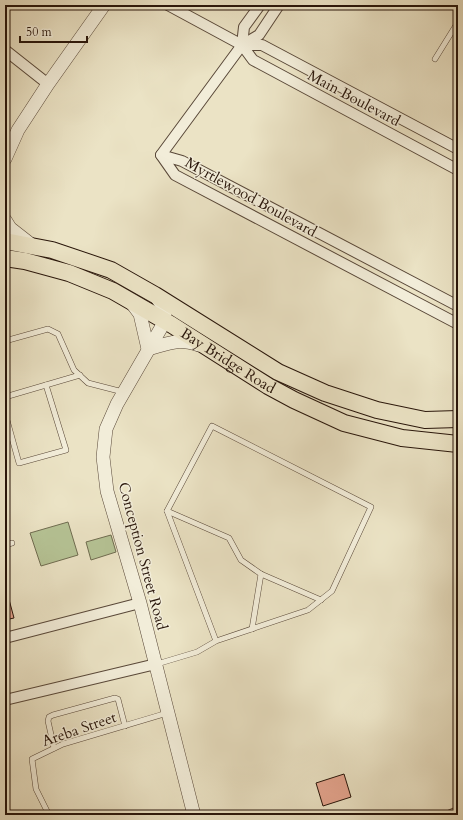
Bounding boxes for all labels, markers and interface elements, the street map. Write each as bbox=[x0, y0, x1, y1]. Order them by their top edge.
scale bar bbox=[20, 18, 87, 44]
text: 50 m bbox=[26, 24, 53, 40]
street label: Main Boulevard bbox=[304, 65, 404, 131]
street label: Myrtlewood Boulevard bbox=[181, 152, 321, 242]
street label: Bay Bridge Road bbox=[177, 323, 279, 398]
street label: Conception Street Road bbox=[114, 480, 172, 632]
street label: Areba Street bbox=[39, 707, 119, 751]

